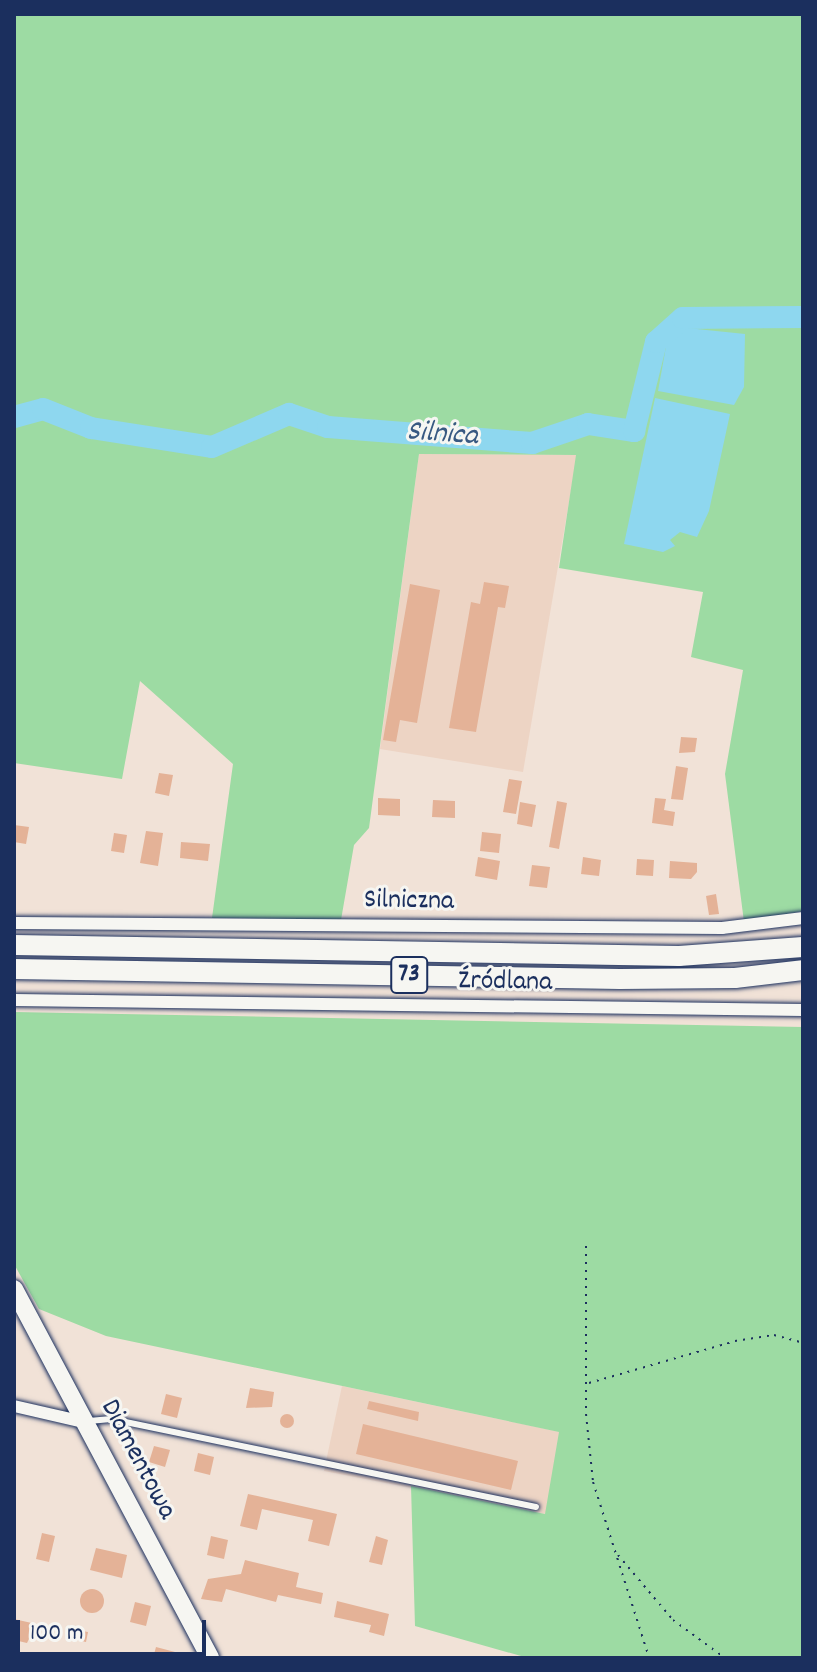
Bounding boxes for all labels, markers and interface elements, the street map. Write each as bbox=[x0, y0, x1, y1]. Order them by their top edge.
water label: Silnica bbox=[405, 416, 479, 456]
street label: Silniczna bbox=[364, 884, 454, 920]
road number: 73 bbox=[389, 953, 429, 997]
street label: Źródlana bbox=[458, 965, 552, 1001]
street label: Diamentowa bbox=[91, 1394, 183, 1526]
scale bar bbox=[20, 1604, 210, 1654]
text: 100 m bbox=[30, 1617, 83, 1651]

